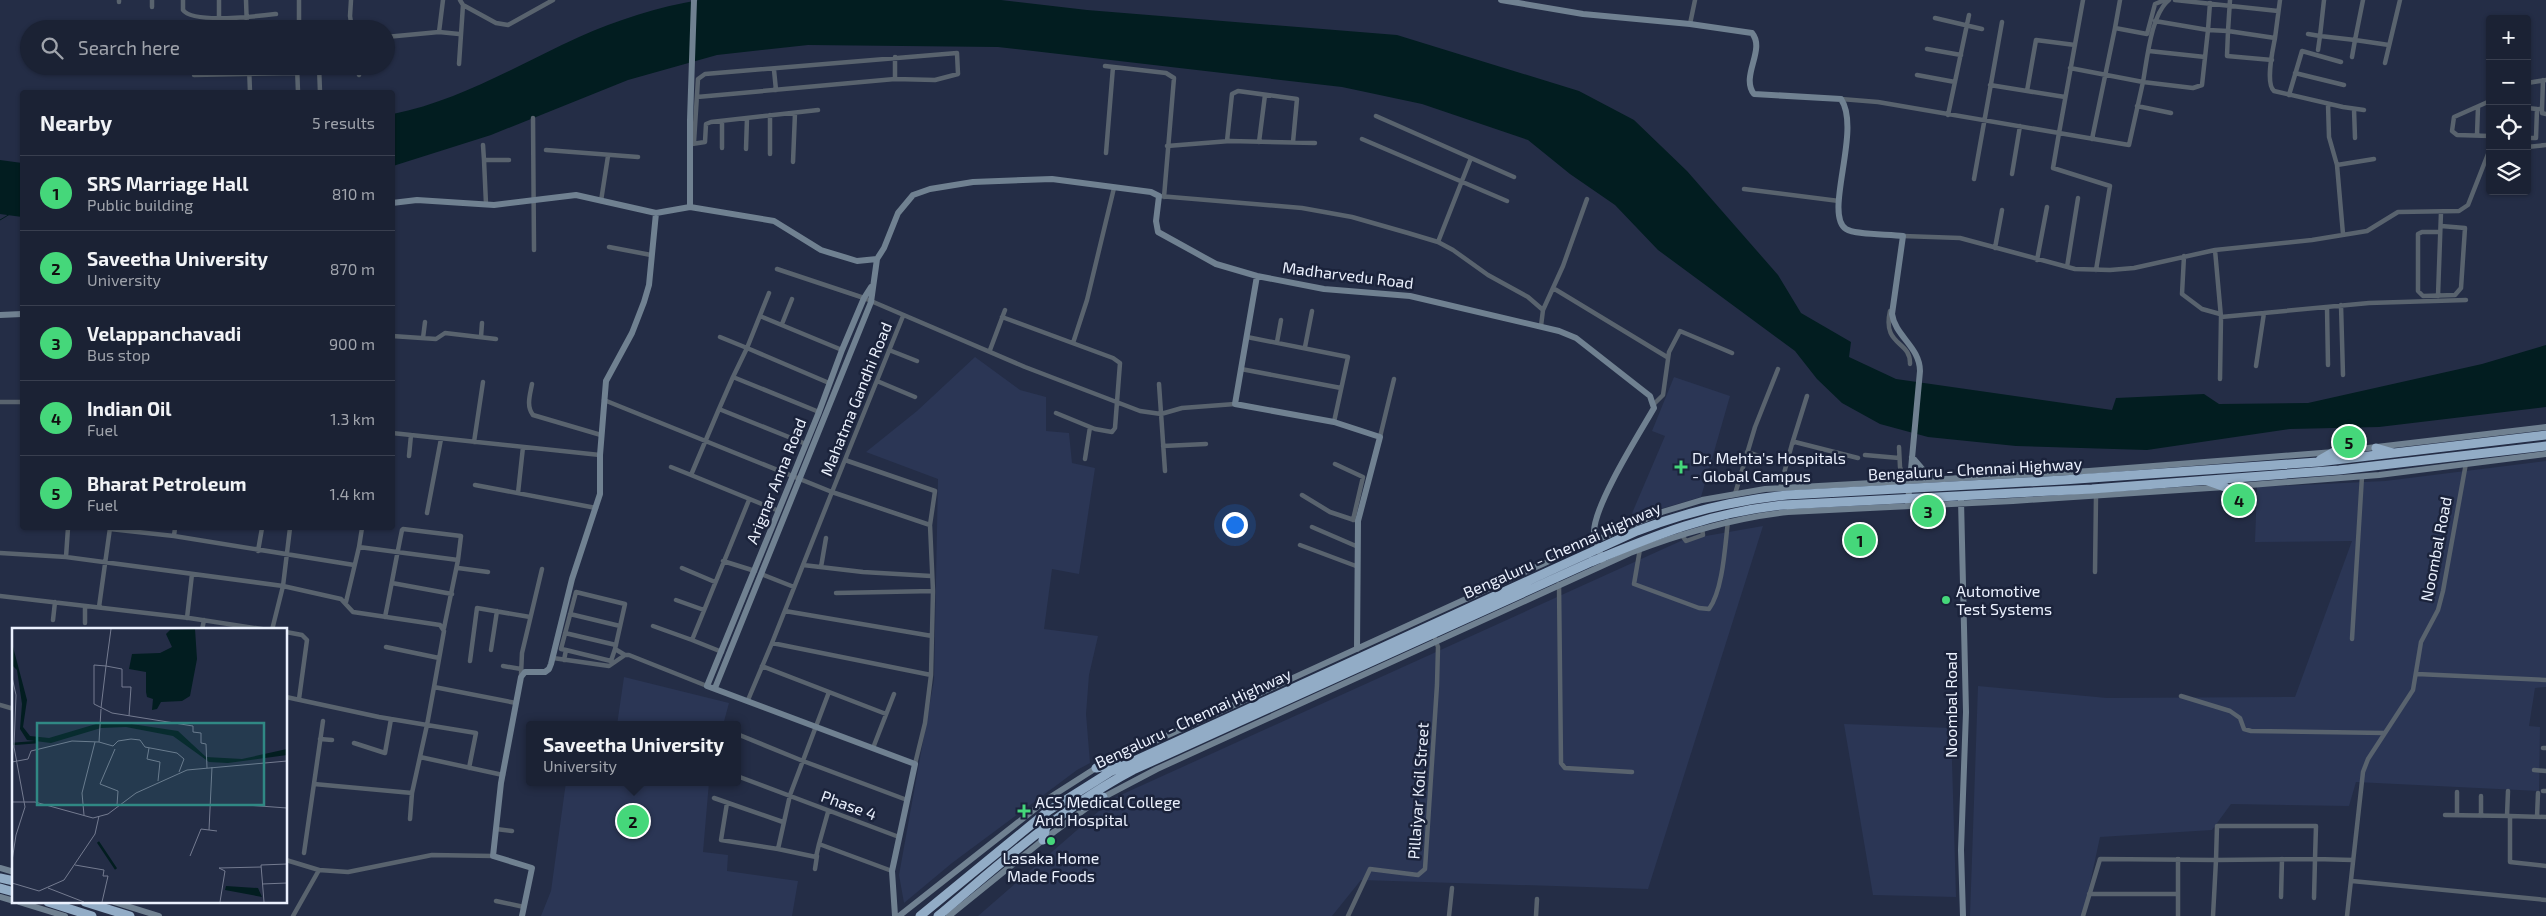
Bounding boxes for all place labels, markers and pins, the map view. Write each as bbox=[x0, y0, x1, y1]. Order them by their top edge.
pin: 5 bbox=[2333, 423, 2365, 461]
place label: Dr. Mehta's Hospitals - Global Campus bbox=[1692, 448, 1846, 485]
marker: Dr. Mehta's Hospitals - Global Campus bbox=[1674, 460, 1688, 474]
pin: 4 bbox=[2223, 481, 2255, 519]
pin: 3 bbox=[1912, 492, 1944, 530]
pin: 1 bbox=[1844, 521, 1876, 559]
place label: Automotive Test Systems bbox=[1956, 581, 2052, 618]
marker: Automotive Test Systems bbox=[1940, 594, 1952, 606]
place label: ACS Medical College And Hospital bbox=[1035, 792, 1181, 829]
pin: 2 bbox=[617, 802, 649, 840]
marker: ACS Medical College And Hospital bbox=[1017, 804, 1031, 818]
marker: Lasaka Home Made Foods bbox=[1045, 835, 1057, 847]
place label: Lasaka Home Made Foods bbox=[1003, 848, 1099, 885]

